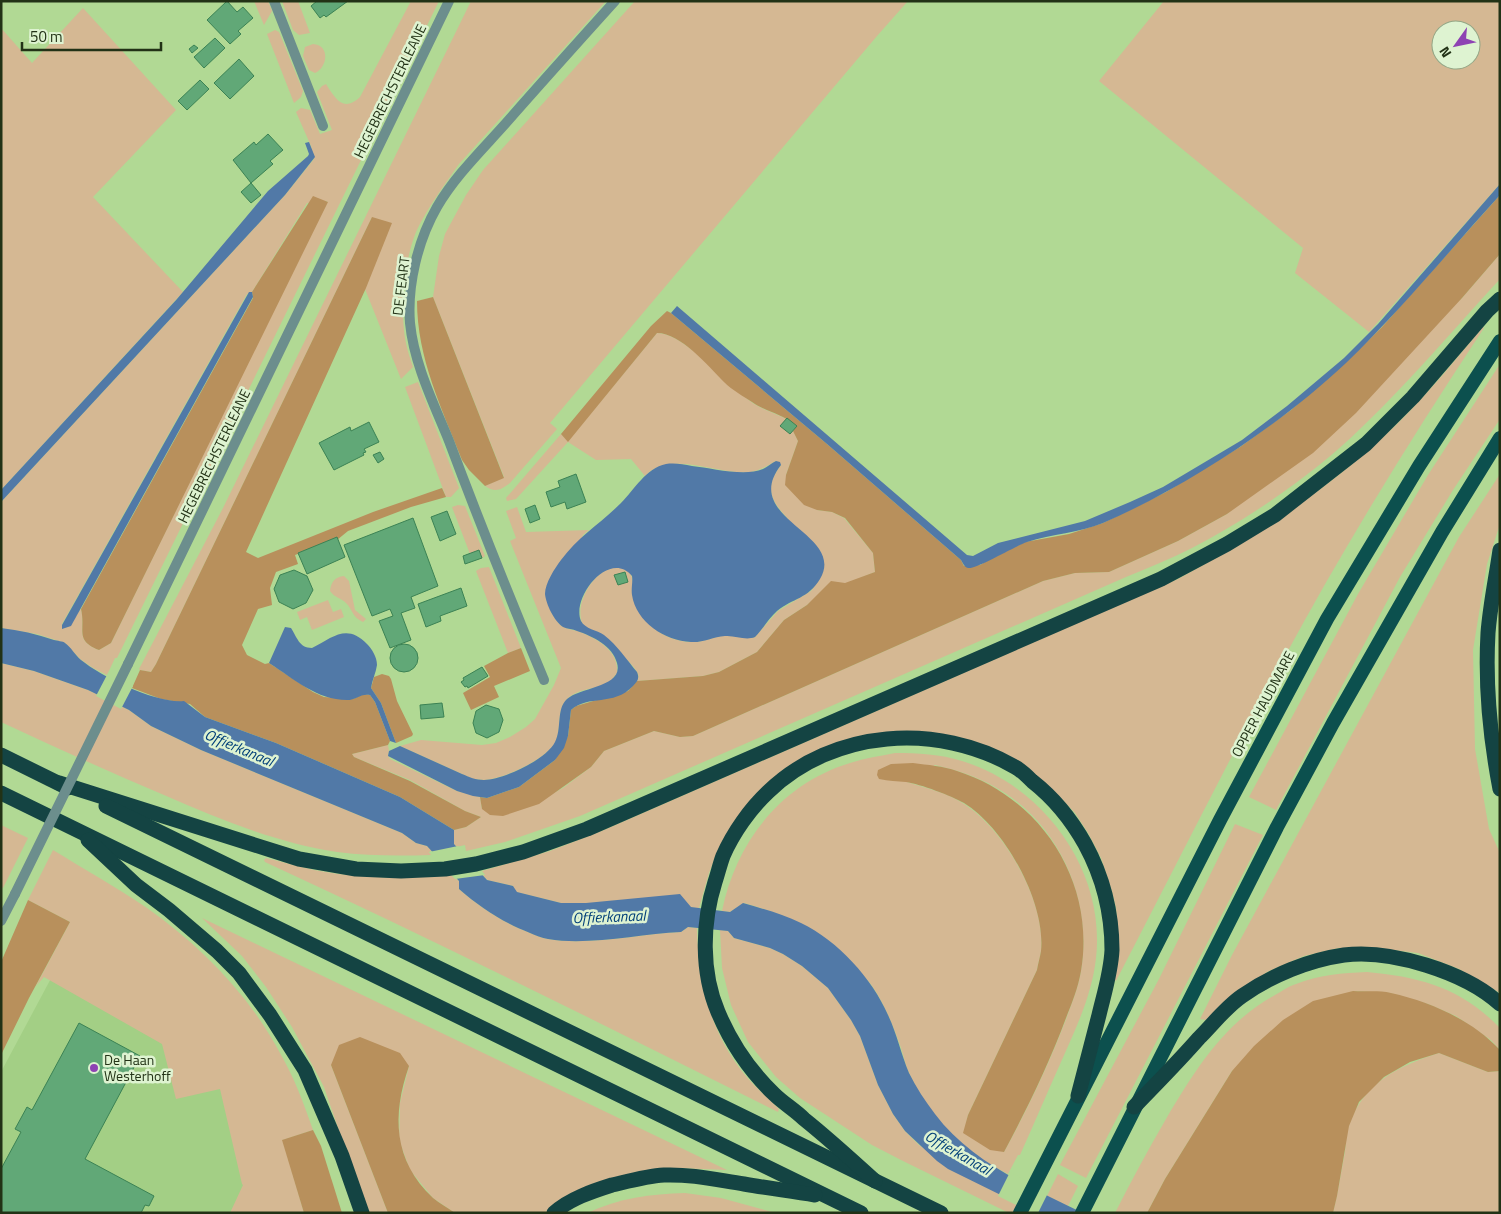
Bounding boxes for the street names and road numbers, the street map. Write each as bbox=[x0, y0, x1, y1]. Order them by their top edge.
street label: HEGEBRECHSTERLEANE bbox=[348, 20, 431, 161]
street label: DE FEART bbox=[386, 255, 415, 317]
street label: HEGEBRECHSTERLEANE bbox=[172, 385, 255, 526]
street label: OPPER HAUDMARE bbox=[1226, 647, 1300, 761]

